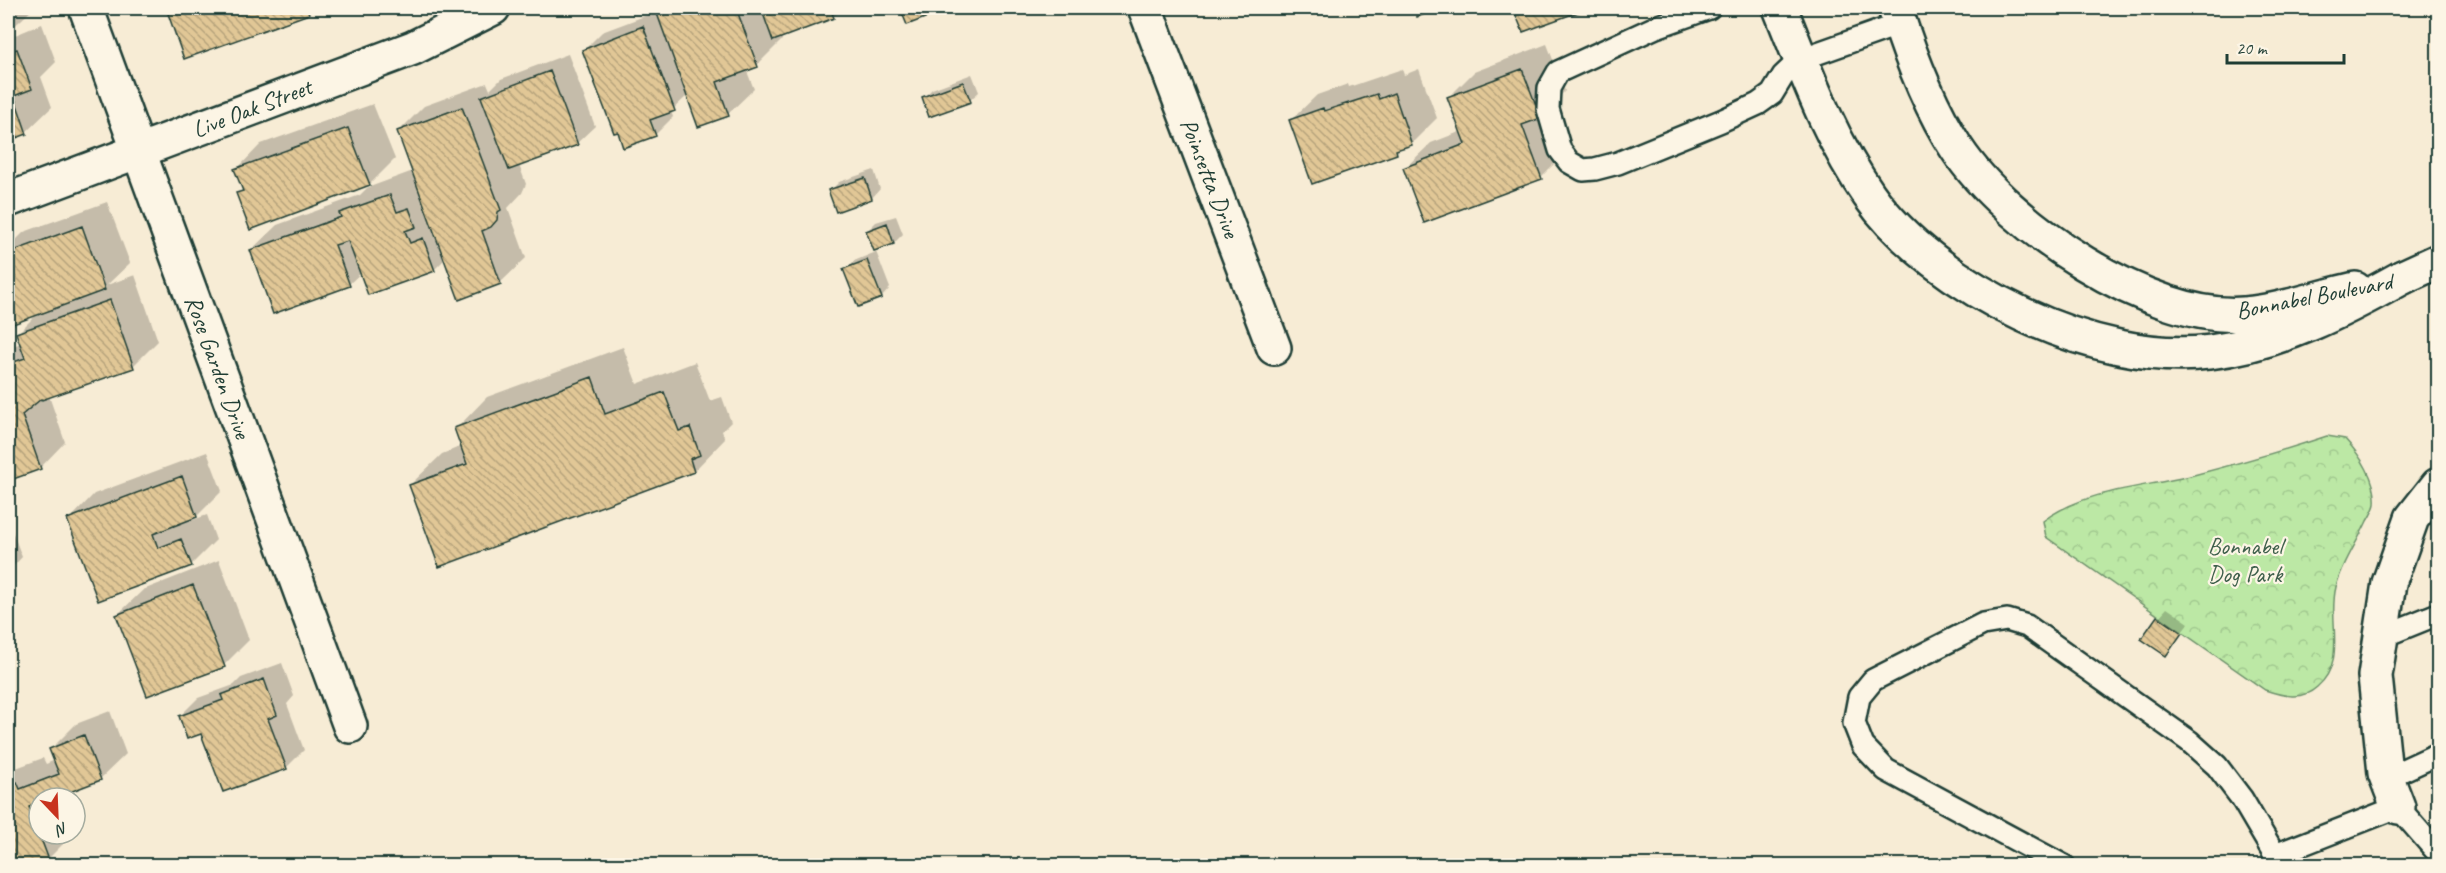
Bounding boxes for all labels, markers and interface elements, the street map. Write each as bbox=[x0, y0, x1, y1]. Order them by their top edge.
scale bar bbox=[2227, 27, 2344, 65]
text: 20 m bbox=[2236, 37, 2269, 59]
street label: Live Oak Street bbox=[188, 71, 318, 144]
street label: Poinsetta Drive bbox=[1174, 114, 1247, 244]
street label: Bonnabel Boulevard bbox=[2233, 265, 2398, 326]
street label: Rose Garden Drive bbox=[178, 291, 258, 445]
park label: Bonnabel Dog Park bbox=[2208, 531, 2286, 589]
north arrow bbox=[27, 786, 87, 846]
text: N bbox=[51, 818, 71, 841]

